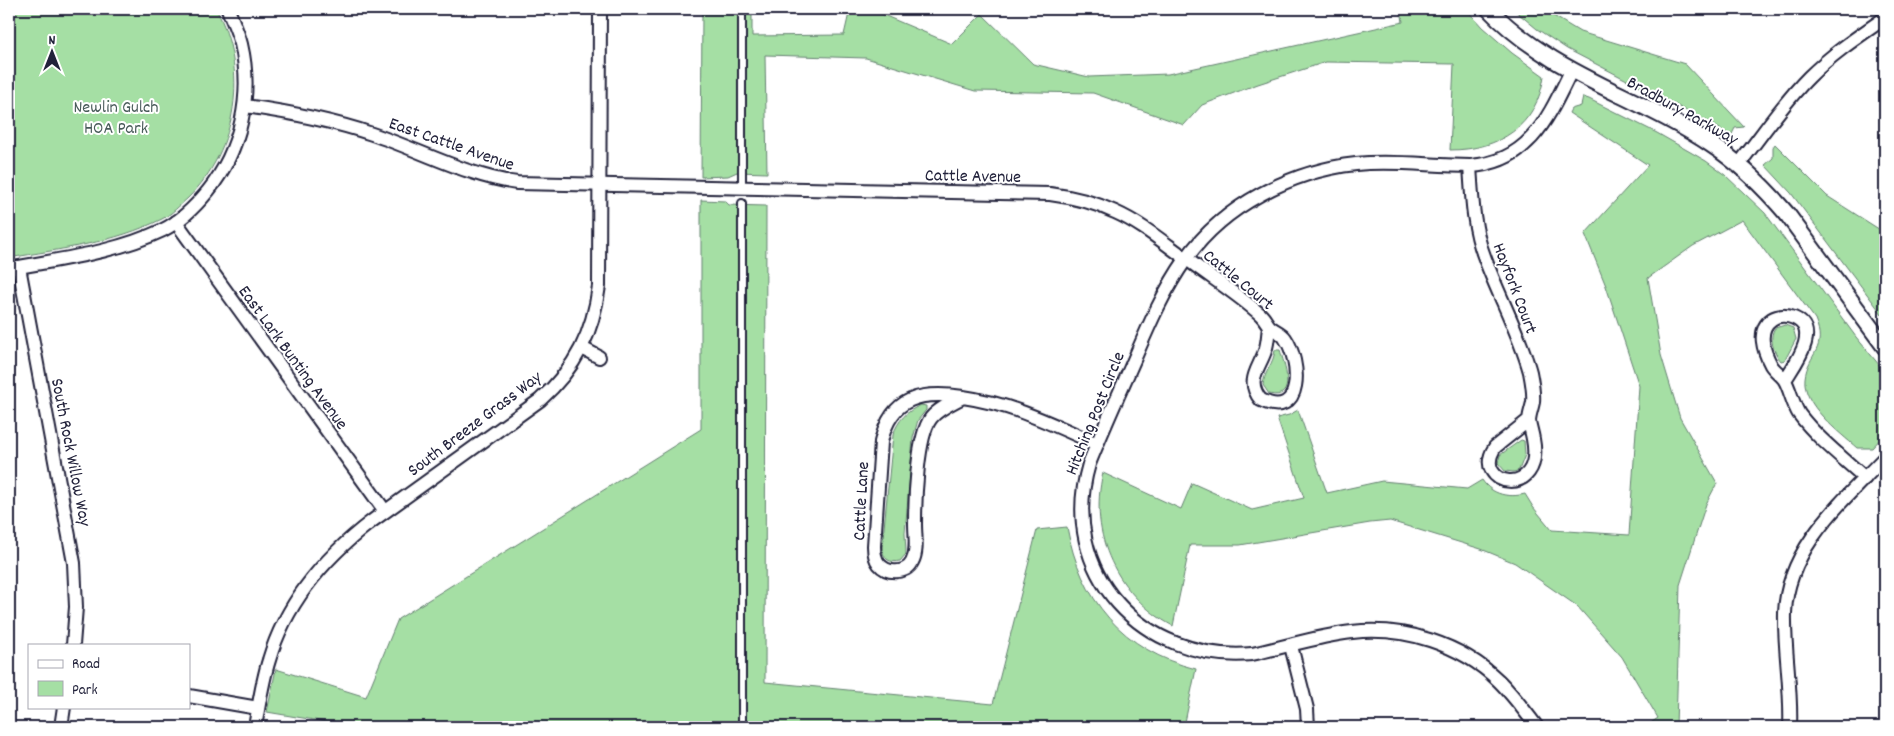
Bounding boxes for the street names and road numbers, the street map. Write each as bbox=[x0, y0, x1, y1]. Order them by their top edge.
street label: Bradbury Parkway bbox=[1622, 71, 1743, 153]
street label: East Cattle Avenue bbox=[385, 112, 517, 179]
street label: Cattle Avenue bbox=[925, 164, 1021, 191]
street label: Hayfork Court bbox=[1485, 240, 1543, 338]
street label: Cattle Court bbox=[1197, 245, 1279, 318]
street label: East Lark Bunting Avenue bbox=[231, 281, 353, 436]
street label: Hitching Post Circle bbox=[1060, 348, 1132, 479]
street label: South Breeze Grass Way bbox=[403, 366, 548, 484]
street label: South Rock Willow Way bbox=[43, 376, 96, 529]
street label: Cattle Lane bbox=[848, 461, 877, 541]

